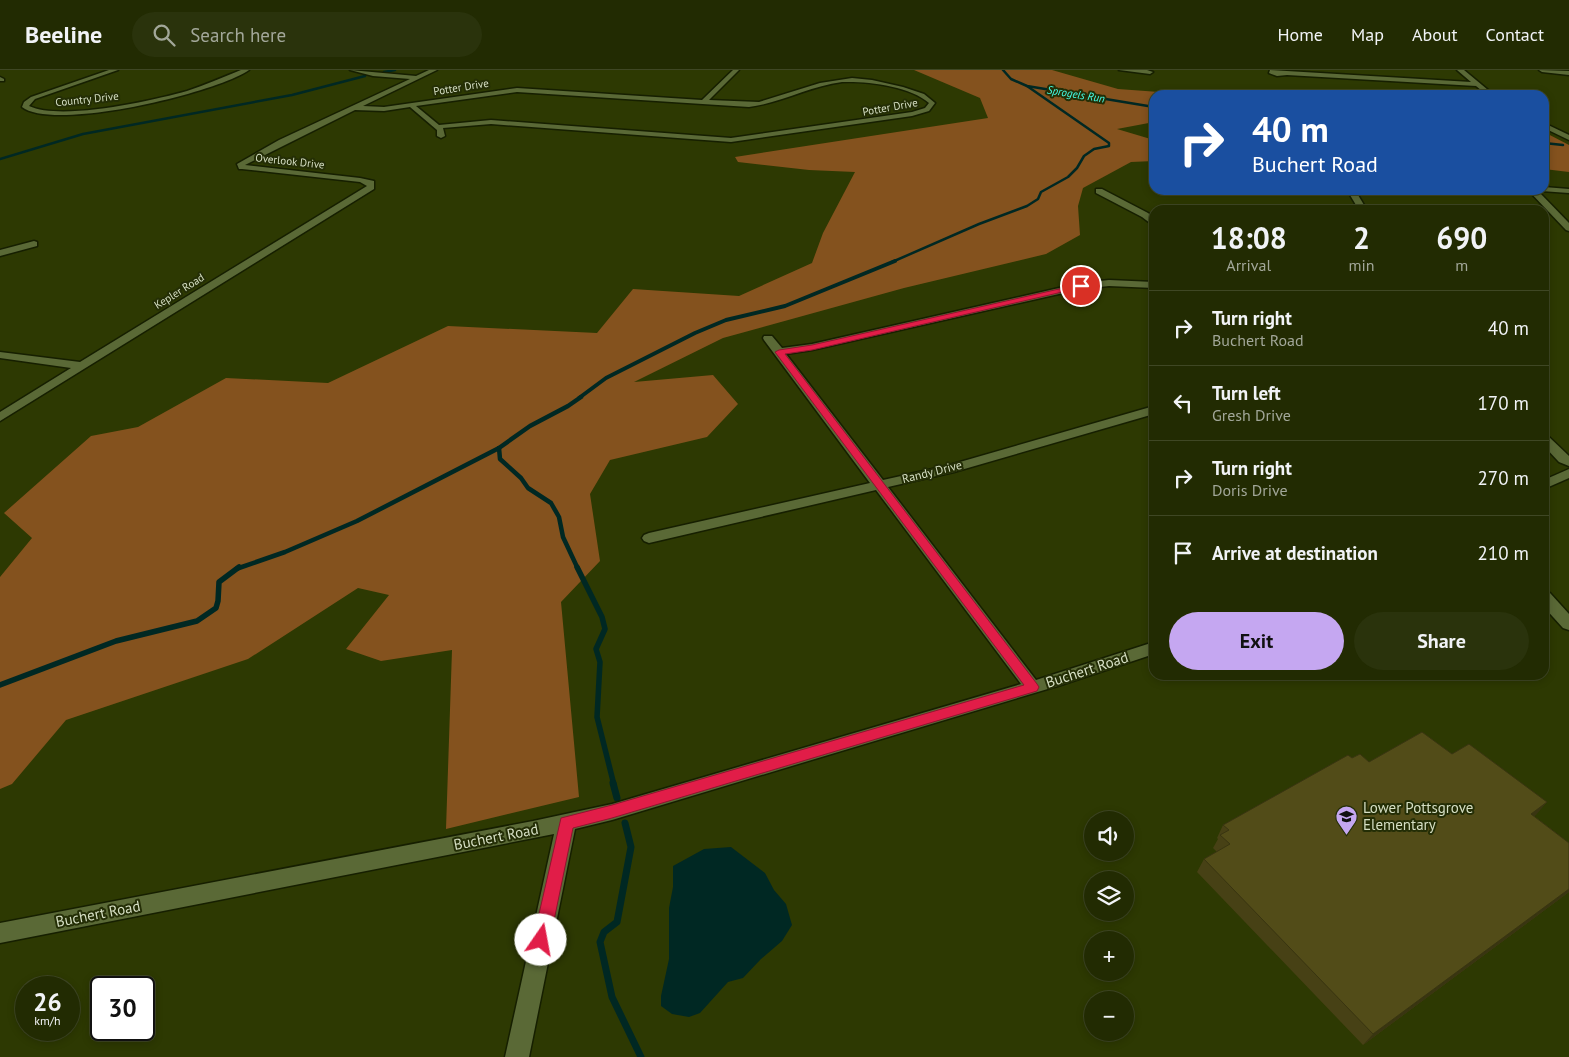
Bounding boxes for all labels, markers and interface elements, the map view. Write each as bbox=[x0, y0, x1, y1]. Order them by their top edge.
search box bbox=[132, 12, 482, 57]
text: Beeline bbox=[25, 19, 102, 50]
icon: search bbox=[150, 21, 178, 49]
text: Search here bbox=[190, 23, 286, 47]
text: Home bbox=[1277, 23, 1323, 46]
text: Map bbox=[1351, 23, 1384, 46]
text: About bbox=[1412, 23, 1458, 46]
text: Contact bbox=[1486, 23, 1544, 46]
street label: Potter Drive bbox=[432, 76, 490, 98]
water label: Sprogels Run bbox=[1046, 83, 1106, 106]
street label: Country Drive bbox=[55, 89, 120, 109]
street label: Potter Drive bbox=[861, 95, 919, 119]
text: 40 m bbox=[1252, 106, 1329, 152]
icon: right bbox=[1169, 110, 1234, 175]
street label: Overlook Drive bbox=[255, 150, 326, 172]
text: Buchert Road bbox=[1252, 150, 1378, 178]
text: 18:08 bbox=[1211, 218, 1287, 257]
text: 2 bbox=[1353, 218, 1370, 257]
text: 690 bbox=[1436, 218, 1487, 257]
text: Arrival bbox=[1226, 255, 1271, 275]
text: min bbox=[1349, 255, 1375, 275]
text: m bbox=[1455, 255, 1468, 275]
pin bbox=[1060, 265, 1102, 307]
street label: Kepler Road bbox=[151, 270, 207, 312]
icon: arrive bbox=[1067, 272, 1095, 300]
text: Turn right bbox=[1212, 306, 1292, 330]
icon: right bbox=[1169, 314, 1197, 342]
text: 40 m bbox=[1488, 316, 1529, 340]
text: Buchert Road bbox=[1212, 330, 1304, 350]
text: Turn left bbox=[1212, 381, 1281, 405]
icon: left bbox=[1169, 389, 1197, 417]
text: 170 m bbox=[1477, 391, 1529, 415]
text: Gresh Drive bbox=[1212, 405, 1291, 425]
text: Turn right bbox=[1212, 456, 1292, 480]
street label: Randy Drive bbox=[900, 457, 963, 486]
icon: right bbox=[1169, 464, 1197, 492]
text: 270 m bbox=[1477, 466, 1529, 490]
text: Doris Drive bbox=[1212, 480, 1288, 500]
icon: arrive bbox=[1169, 539, 1197, 567]
text: Arrive at destination bbox=[1212, 541, 1378, 565]
text: 210 m bbox=[1477, 541, 1529, 565]
button: Exit bbox=[1169, 612, 1344, 670]
button: Share bbox=[1354, 612, 1529, 670]
street label: Buchert Road bbox=[1043, 647, 1131, 692]
place label: Lower Pottsgrove Elementary bbox=[1363, 798, 1473, 834]
school or university icon: Lower Pottsgrove Elementary bbox=[1335, 805, 1359, 836]
map controls bbox=[1084, 811, 1134, 1041]
button: sound bbox=[1084, 811, 1134, 861]
street label: Buchert Road bbox=[452, 819, 540, 854]
button: layers bbox=[1084, 871, 1134, 921]
street label: Buchert Road bbox=[54, 896, 142, 931]
position arrow bbox=[514, 913, 566, 965]
button: + bbox=[1084, 931, 1134, 981]
speed limit sign: 30 bbox=[90, 976, 155, 1041]
text: 26 bbox=[33, 986, 62, 1018]
button: − bbox=[1084, 991, 1134, 1041]
text: km/h bbox=[34, 1013, 61, 1028]

